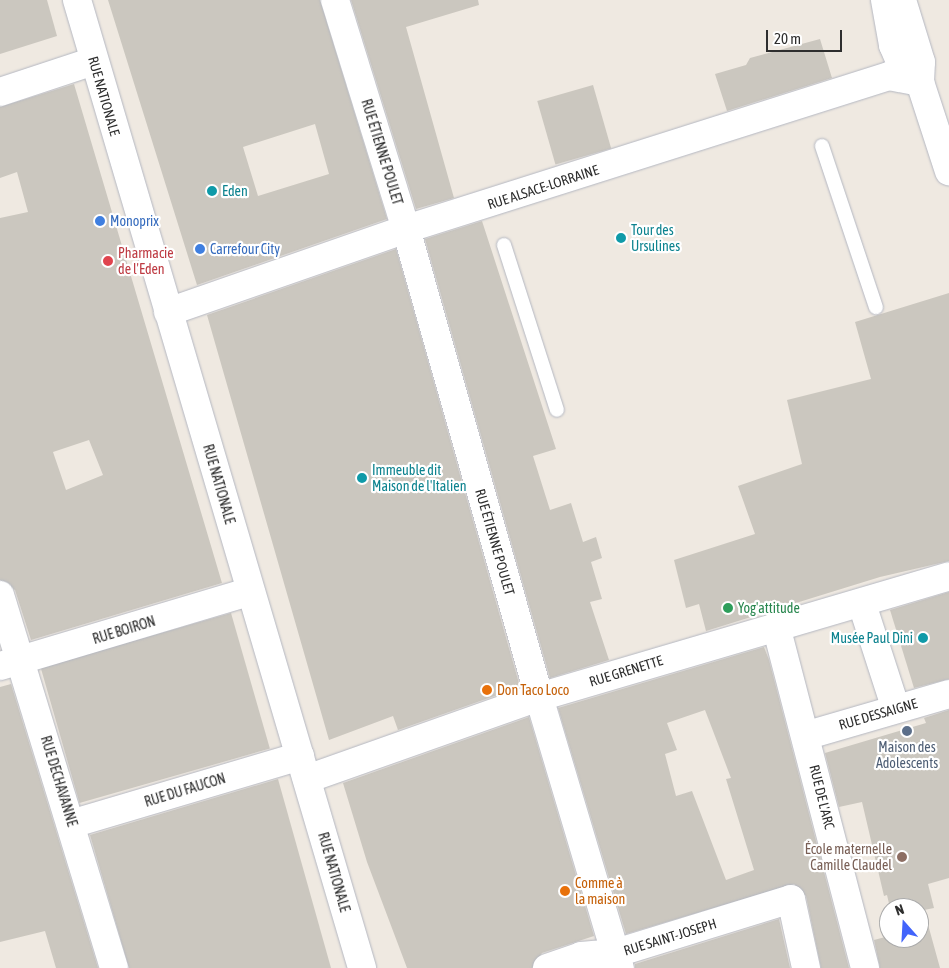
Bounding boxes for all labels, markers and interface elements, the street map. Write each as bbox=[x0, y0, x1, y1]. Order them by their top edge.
scale bar bbox=[769, 20, 845, 52]
text: 20 m bbox=[774, 30, 801, 47]
street label: RUE NATIONALE bbox=[85, 54, 123, 138]
street label: RUE ÉTIENNE POULET bbox=[358, 97, 406, 207]
street label: RUE ALSACE-LORRAINE bbox=[485, 161, 601, 213]
place label: Eden bbox=[222, 183, 248, 199]
marker: Eden bbox=[206, 185, 218, 197]
place label: Monoprix bbox=[110, 213, 159, 229]
marker: Monoprix bbox=[94, 215, 106, 227]
place label: Tour des Ursulines bbox=[631, 222, 680, 254]
marker: Tour des Ursulines bbox=[615, 232, 627, 244]
place label: Carrefour City bbox=[210, 241, 280, 257]
marker: Carrefour City bbox=[194, 243, 206, 255]
place label: Pharmacie de l'Eden bbox=[118, 245, 174, 278]
marker: Pharmacie de l'Eden bbox=[102, 255, 114, 267]
street label: RUE NATIONALE bbox=[200, 442, 238, 526]
place label: Immeuble dit Maison de l'Italien bbox=[372, 462, 466, 494]
marker: Immeuble dit Maison de l'Italien bbox=[356, 472, 368, 484]
street label: RUE ÉTIENNE POULET bbox=[472, 487, 518, 597]
place label: Yog'attitude bbox=[738, 600, 800, 616]
marker: Yog'attitude bbox=[722, 602, 734, 614]
street label: RUE BOIRON bbox=[91, 612, 157, 648]
place label: Musée Paul Dini bbox=[831, 630, 913, 646]
marker: Musée Paul Dini bbox=[917, 632, 929, 644]
street label: RUE GRENETTE bbox=[587, 652, 665, 690]
place label: Don Taco Loco bbox=[497, 682, 569, 698]
marker: Don Taco Loco bbox=[481, 684, 493, 696]
street label: RUE DESSAIGNE bbox=[837, 695, 919, 733]
marker: Maison des Adolescents bbox=[901, 725, 913, 737]
street label: RUE DECHAVANNE bbox=[37, 734, 81, 828]
place label: Maison des Adolescents bbox=[876, 739, 938, 772]
street label: RUE DE L'ARC bbox=[806, 763, 838, 831]
street label: RUE DU FAUCON bbox=[142, 770, 228, 810]
street label: RUE NATIONALE bbox=[315, 830, 353, 914]
place label: École maternelle Camille Claudel bbox=[805, 841, 892, 874]
marker: École maternelle Camille Claudel bbox=[896, 851, 908, 863]
place label: Comme à la maison bbox=[575, 875, 625, 908]
marker: Comme à la maison bbox=[559, 885, 571, 897]
north arrow bbox=[879, 898, 929, 948]
text: N bbox=[893, 901, 906, 919]
street label: RUE SAINT-JOSEPH bbox=[622, 915, 718, 959]

